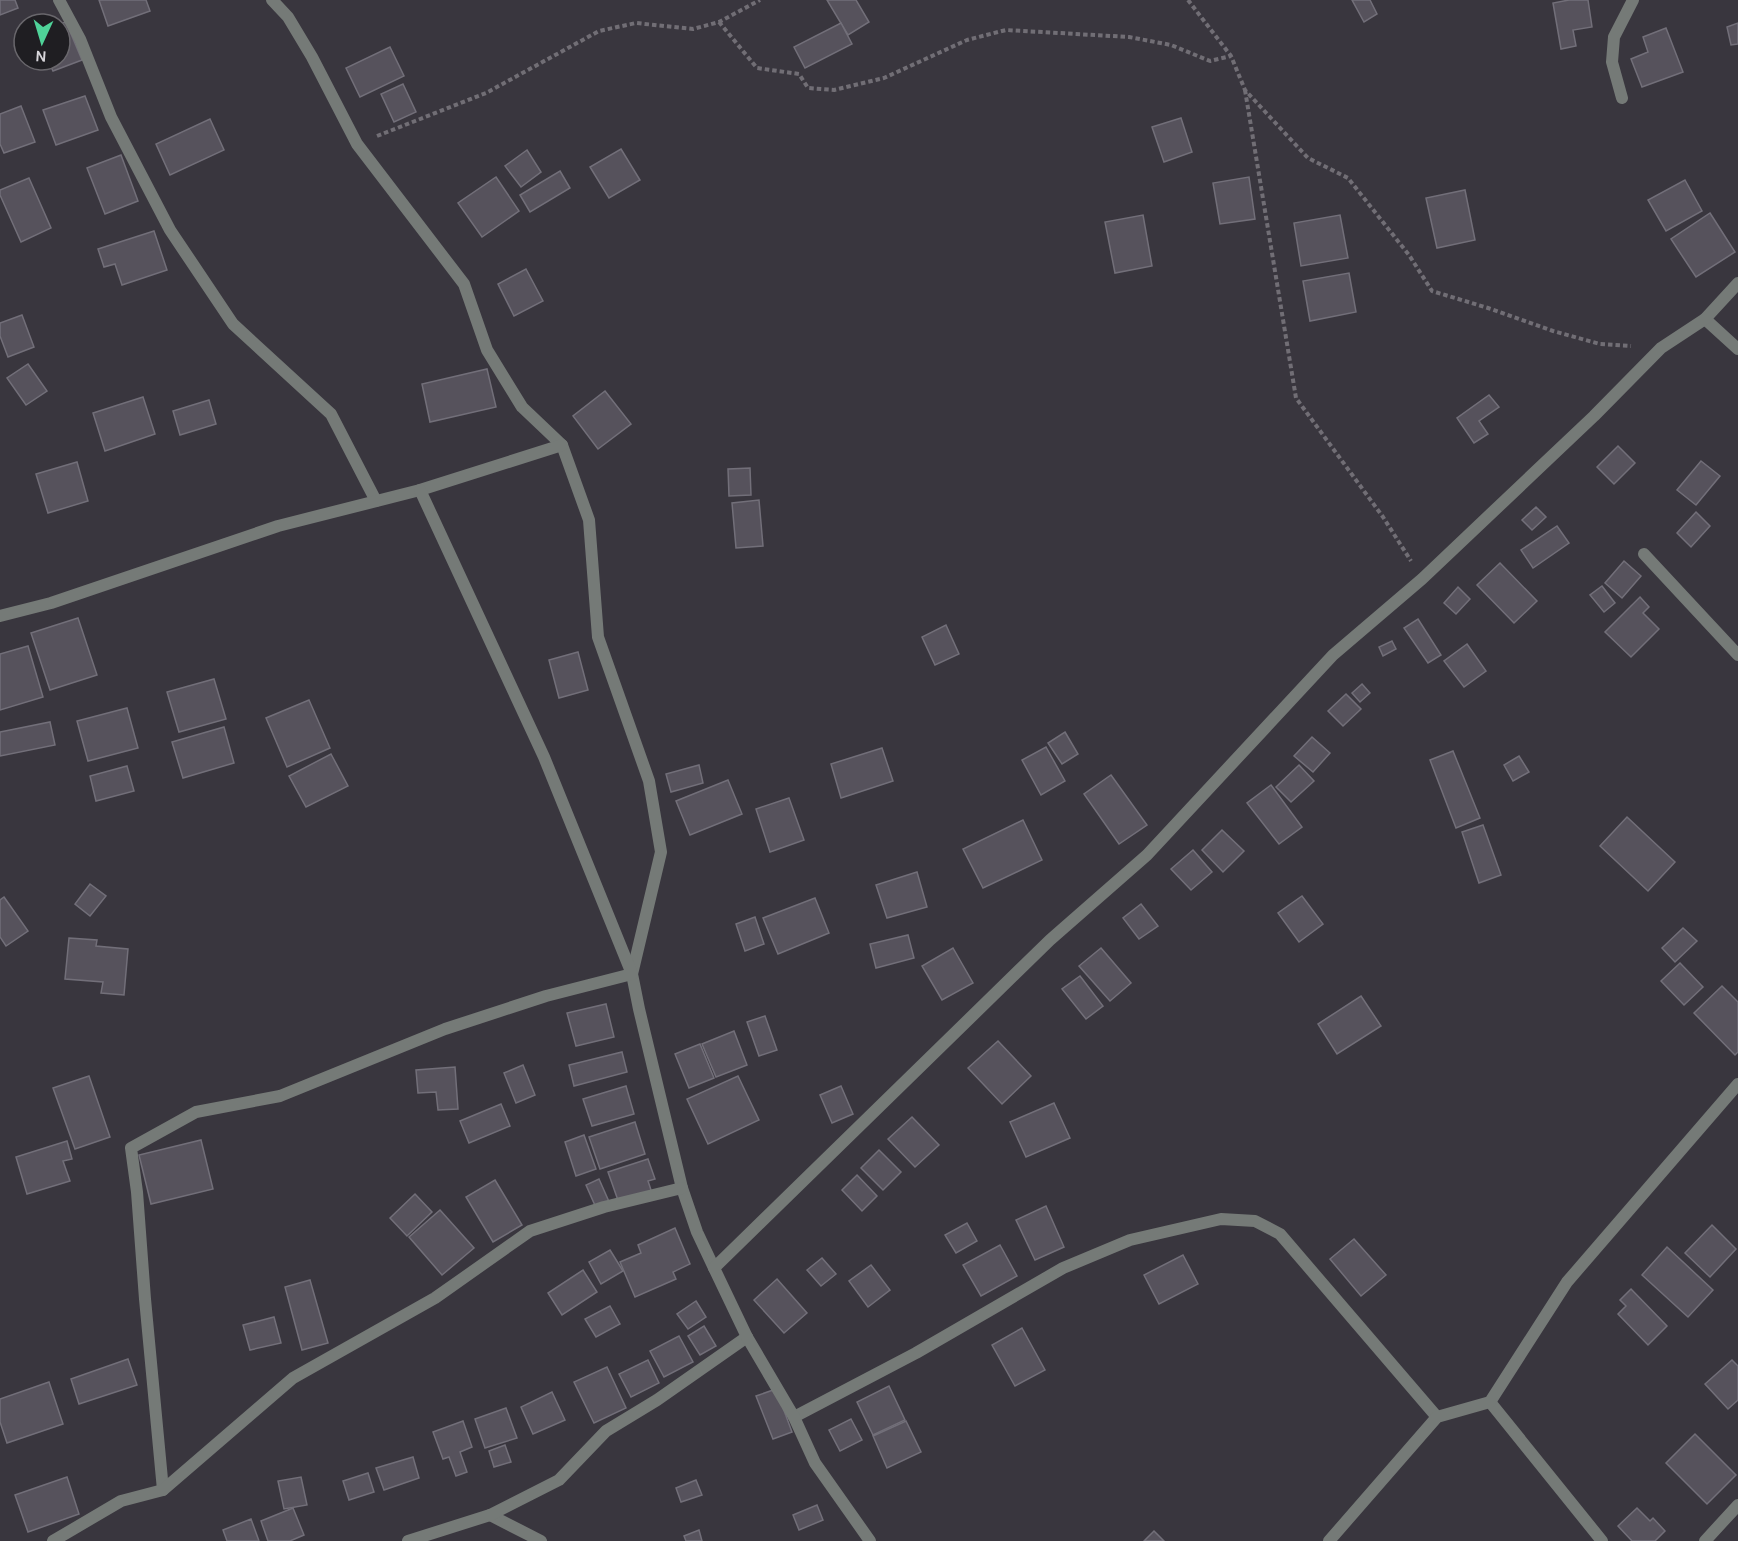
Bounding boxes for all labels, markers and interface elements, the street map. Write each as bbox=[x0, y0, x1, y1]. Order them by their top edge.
north arrow bbox=[12, 12, 72, 72]
text: N bbox=[35, 47, 47, 66]

